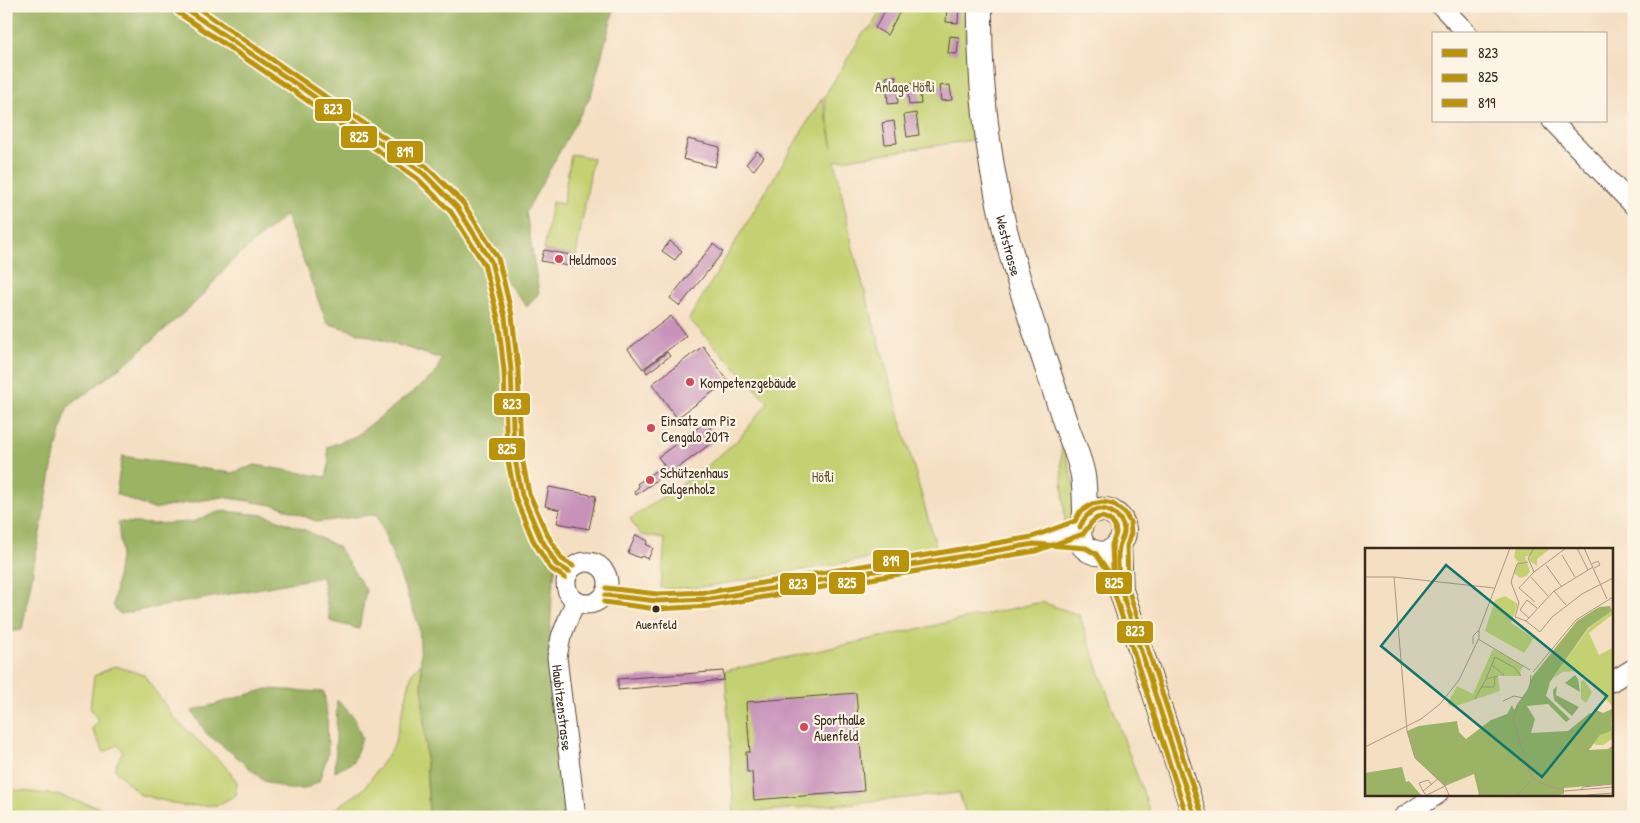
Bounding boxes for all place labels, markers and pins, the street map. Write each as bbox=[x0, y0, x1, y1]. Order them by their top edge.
place label: Heldmoos bbox=[569, 250, 617, 269]
marker: Heldmoos bbox=[553, 253, 565, 265]
place label: Kompetenzgebäude bbox=[700, 373, 797, 393]
marker: Kompetenzgebäude bbox=[684, 376, 696, 388]
place label: Einsatz am Piz Cengalo 2017 bbox=[661, 411, 736, 447]
marker: Einsatz am Piz Cengalo 2017 bbox=[645, 422, 657, 434]
place label: Schützenhaus Galgenholz bbox=[660, 463, 728, 499]
marker: Schützenhaus Galgenholz bbox=[644, 474, 656, 486]
marker: Auenfeld bbox=[651, 604, 661, 614]
place label: Auenfeld bbox=[636, 615, 676, 633]
place label: Sporthalle Auenfeld bbox=[814, 710, 866, 745]
marker: Sporthalle Auenfeld bbox=[798, 721, 810, 733]

